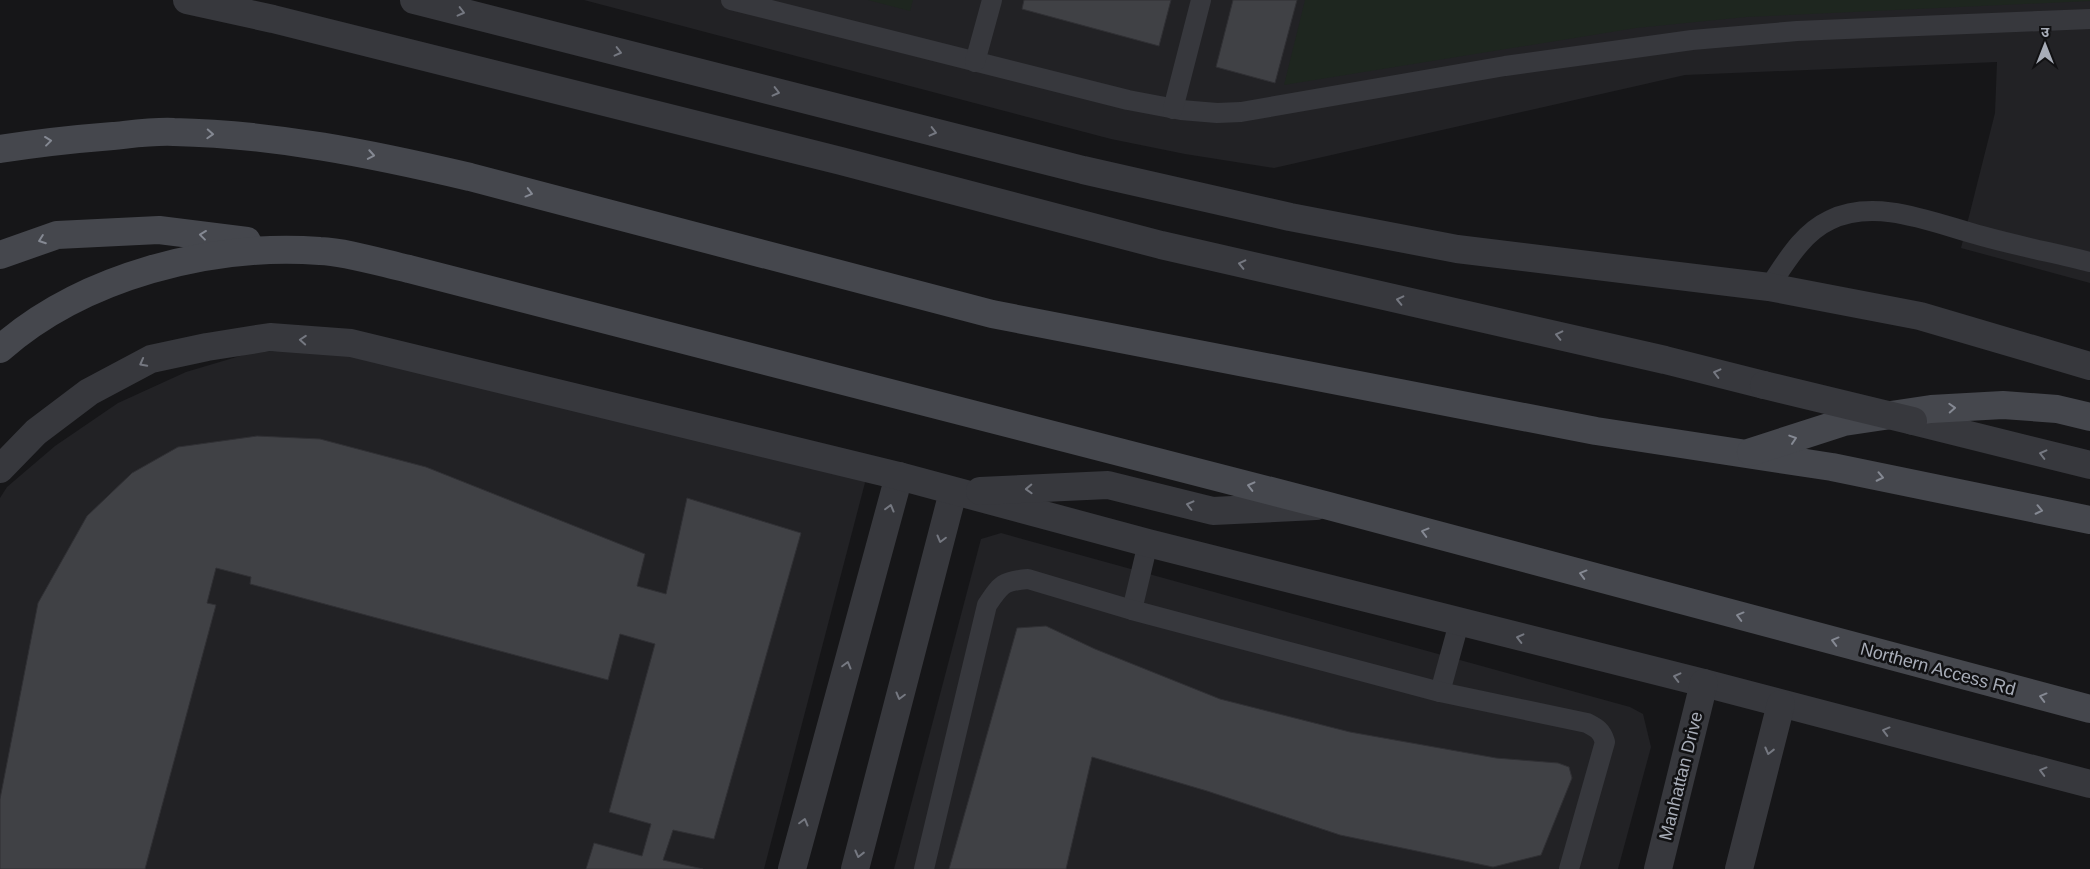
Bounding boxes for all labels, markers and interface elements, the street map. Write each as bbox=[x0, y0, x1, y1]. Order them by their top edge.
one-way arrow bbox=[456, 6, 465, 17]
north arrow bbox=[2020, 20, 2070, 70]
text: उ bbox=[2041, 24, 2050, 40]
one-way arrow bbox=[614, 46, 623, 57]
one-way arrow bbox=[771, 86, 780, 97]
one-way arrow bbox=[929, 126, 938, 137]
one-way arrow bbox=[206, 128, 214, 139]
one-way arrow bbox=[44, 136, 52, 147]
one-way arrow bbox=[367, 150, 375, 160]
one-way arrow bbox=[525, 187, 533, 197]
one-way arrow bbox=[199, 230, 207, 241]
one-way arrow bbox=[38, 234, 47, 244]
one-way arrow bbox=[1237, 259, 1246, 270]
one-way arrow bbox=[1396, 295, 1405, 306]
one-way arrow bbox=[1554, 331, 1563, 341]
one-way arrow bbox=[298, 334, 306, 345]
one-way arrow bbox=[140, 357, 149, 367]
one-way arrow bbox=[1712, 368, 1721, 379]
one-way arrow bbox=[1949, 403, 1957, 414]
one-way arrow bbox=[1789, 434, 1797, 444]
one-way arrow bbox=[2038, 449, 2047, 460]
one-way arrow bbox=[1875, 471, 1884, 482]
one-way arrow bbox=[1247, 481, 1256, 492]
one-way arrow bbox=[1025, 483, 1033, 494]
one-way arrow bbox=[1185, 500, 1194, 511]
one-way arrow bbox=[2034, 504, 2043, 515]
one-way arrow bbox=[884, 505, 894, 513]
one-way arrow bbox=[1421, 527, 1430, 538]
one-way arrow bbox=[936, 535, 946, 543]
one-way arrow bbox=[1578, 569, 1587, 580]
one-way arrow bbox=[1736, 611, 1744, 621]
one-way arrow bbox=[1515, 633, 1524, 644]
one-way arrow bbox=[1831, 636, 1840, 647]
street label: Northern Access Rd bbox=[1858, 639, 2018, 699]
one-way arrow bbox=[841, 661, 852, 670]
one-way arrow bbox=[1674, 672, 1682, 682]
one-way arrow bbox=[895, 692, 905, 700]
one-way arrow bbox=[2039, 692, 2047, 702]
street label: Manhattan Drive bbox=[1655, 710, 1707, 842]
one-way arrow bbox=[1882, 726, 1890, 736]
one-way arrow bbox=[1764, 746, 1775, 755]
one-way arrow bbox=[2038, 766, 2047, 777]
one-way arrow bbox=[798, 817, 809, 826]
one-way arrow bbox=[854, 849, 865, 858]

